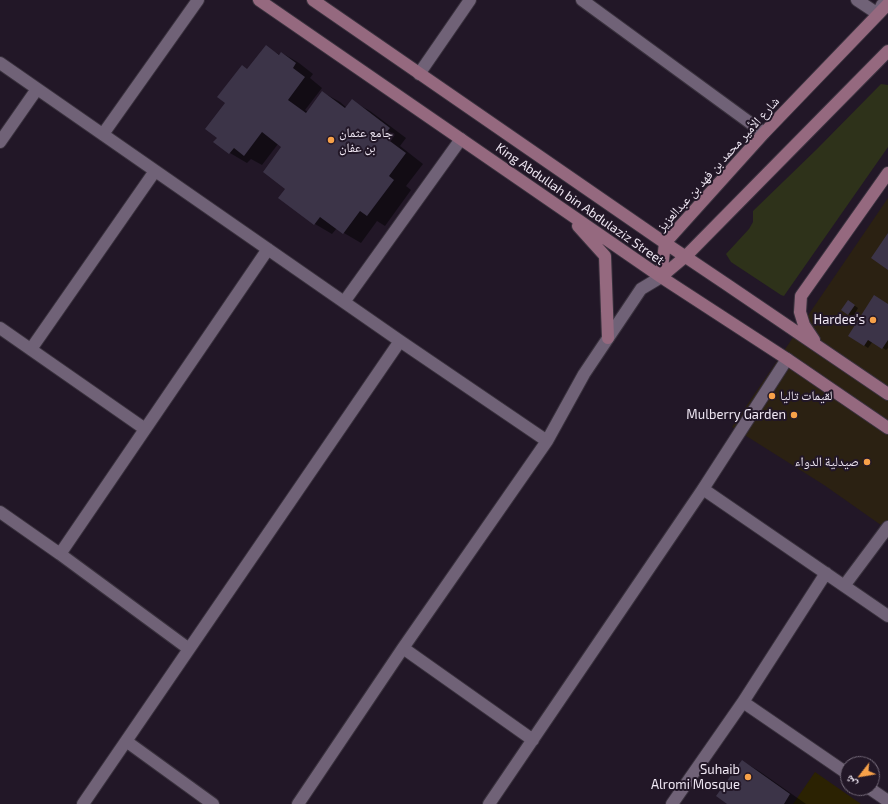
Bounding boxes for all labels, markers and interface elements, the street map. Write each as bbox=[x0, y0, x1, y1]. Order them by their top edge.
street label: شارع الأمير محمد بن فهد بن عبدالعزيز bbox=[653, 94, 783, 234]
place label: جامع عثمان بن عفان bbox=[339, 125, 393, 156]
marker: جامع عثمان بن عفان bbox=[326, 135, 336, 145]
street label: King Abdullah bin Abdulaziz Street bbox=[493, 140, 667, 268]
place label: Hardee's bbox=[813, 312, 865, 328]
marker: Hardee's bbox=[868, 315, 878, 325]
place label: لقيمات تاليا bbox=[780, 388, 833, 404]
marker: لقيمات تاليا bbox=[767, 391, 777, 401]
place label: Mulberry Garden bbox=[686, 407, 786, 423]
marker: Mulberry Garden bbox=[789, 410, 799, 420]
place label: صيدلية الدواء bbox=[795, 454, 859, 470]
marker: صيدلية الدواء bbox=[862, 457, 872, 467]
north arrow bbox=[840, 756, 880, 796]
place label: Suhaib Alromi Mosque bbox=[651, 762, 740, 793]
marker: Suhaib Alromi Mosque bbox=[743, 772, 753, 782]
text: ش bbox=[842, 774, 859, 790]

